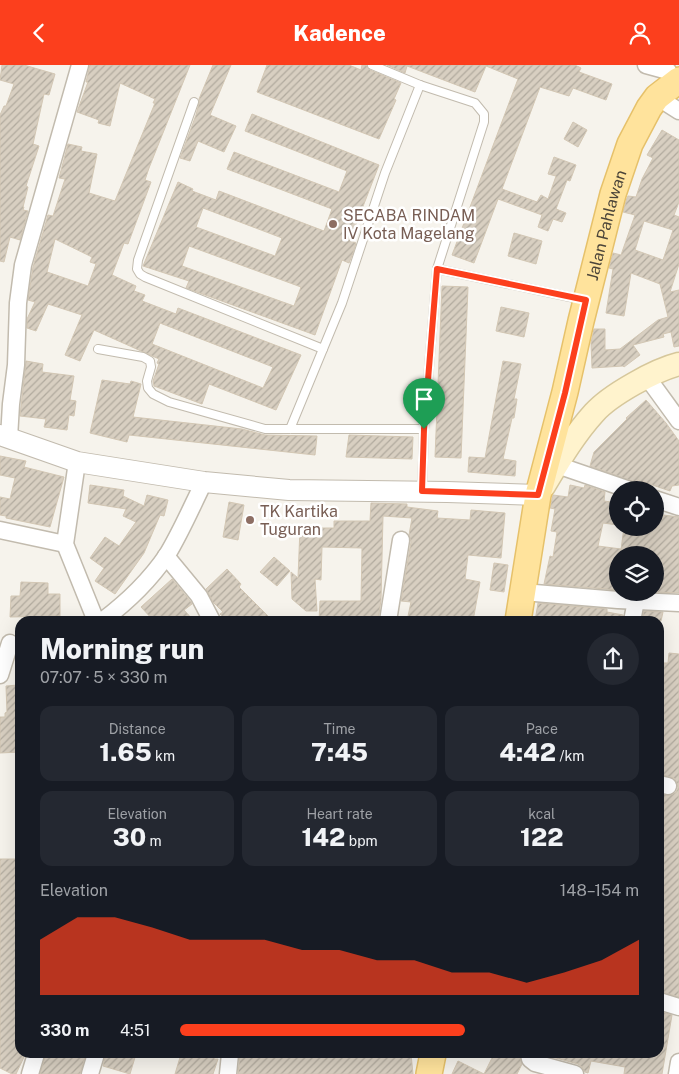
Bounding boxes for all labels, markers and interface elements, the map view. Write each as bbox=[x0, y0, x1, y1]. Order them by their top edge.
icon: back bbox=[25, 19, 53, 47]
icon: person bbox=[626, 19, 654, 47]
text: Kadence bbox=[293, 20, 386, 46]
street label: Jalan Pahlawan bbox=[583, 167, 631, 282]
place label: SECABA RINDAM IV Kota Magelang bbox=[343, 206, 475, 243]
marker: SECABA RINDAM IV Kota Magelang bbox=[327, 218, 339, 230]
pin bbox=[403, 378, 445, 429]
icon: arrive bbox=[410, 385, 438, 413]
map controls bbox=[609, 481, 664, 601]
button: locate bbox=[609, 481, 664, 536]
place label: TK Kartika Tuguran bbox=[260, 502, 338, 539]
marker: TK Kartika Tuguran bbox=[244, 514, 256, 526]
button: layers bbox=[609, 546, 664, 601]
text: Morning run bbox=[40, 632, 204, 665]
button: share bbox=[587, 633, 639, 685]
text: 07:07 · 5 × 330 m bbox=[40, 668, 167, 687]
text: Distance bbox=[109, 721, 166, 737]
text: Time bbox=[324, 721, 355, 737]
text: Pace bbox=[526, 721, 558, 737]
text: 1.65 bbox=[99, 737, 152, 767]
text: 7:45 bbox=[311, 737, 368, 767]
text: 4:42 bbox=[499, 737, 556, 767]
text: km bbox=[152, 748, 175, 764]
text: /km bbox=[556, 748, 584, 764]
text: Elevation bbox=[107, 806, 167, 822]
text: Heart rate bbox=[306, 806, 373, 822]
text: kcal bbox=[528, 806, 555, 822]
text: 30 bbox=[113, 822, 146, 852]
text: 142 bbox=[301, 822, 345, 852]
text: 122 bbox=[520, 822, 564, 852]
text: m bbox=[146, 833, 162, 849]
text: bpm bbox=[345, 833, 378, 849]
text: Elevation bbox=[40, 881, 108, 900]
text: 148–154 m bbox=[560, 881, 639, 900]
text: 330 m bbox=[40, 1021, 89, 1040]
text: 4:51 bbox=[120, 1021, 150, 1040]

